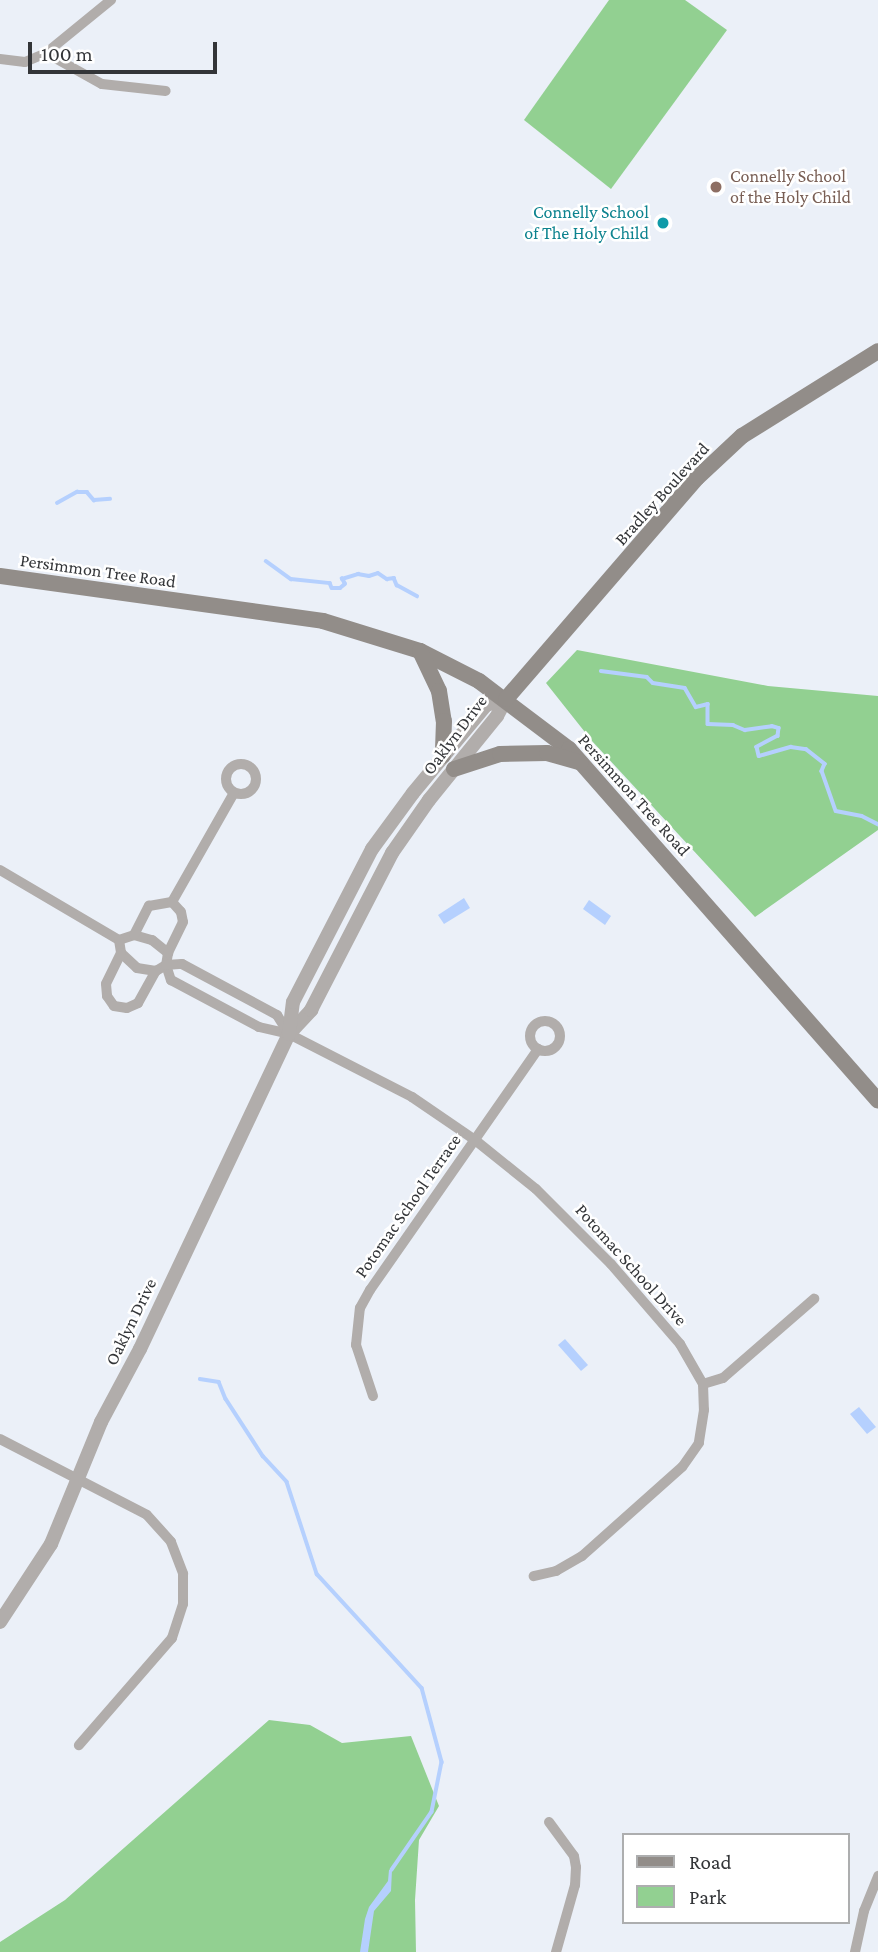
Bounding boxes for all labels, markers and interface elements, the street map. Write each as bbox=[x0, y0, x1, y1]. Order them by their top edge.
scale bar bbox=[32, 28, 220, 72]
text: 100 m bbox=[41, 42, 93, 66]
place label: Connelly School of the Holy Child bbox=[730, 166, 851, 208]
marker: Connelly School of the Holy Child bbox=[708, 179, 724, 195]
place label: Connelly School of The Holy Child bbox=[524, 202, 649, 244]
marker: Connelly School of The Holy Child bbox=[655, 215, 671, 231]
street label: Bradley Boulevard bbox=[610, 438, 714, 550]
street label: Persimmon Tree Road bbox=[19, 549, 177, 593]
street label: Oaklyn Drive bbox=[418, 691, 492, 779]
street label: Persimmon Tree Road bbox=[573, 729, 695, 861]
street label: Potomac School Terrace bbox=[350, 1130, 466, 1282]
street label: Potomac School Drive bbox=[571, 1200, 691, 1330]
street label: Oaklyn Drive bbox=[101, 1275, 161, 1369]
legend bbox=[622, 1833, 850, 1924]
text: Road bbox=[689, 1850, 732, 1874]
text: Park bbox=[689, 1885, 726, 1909]

